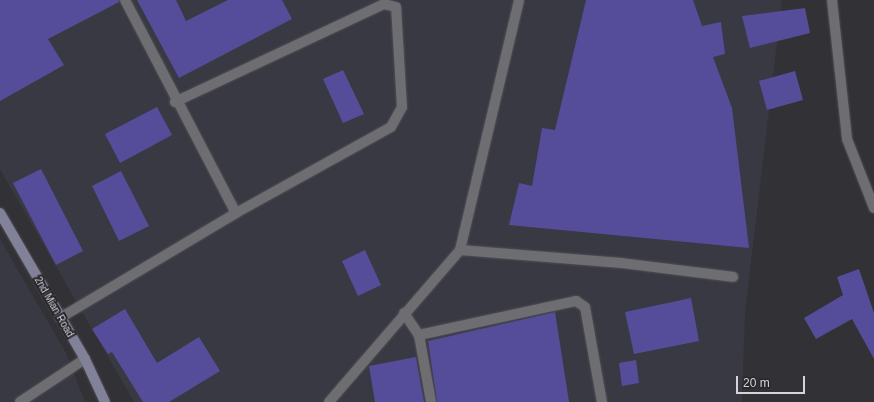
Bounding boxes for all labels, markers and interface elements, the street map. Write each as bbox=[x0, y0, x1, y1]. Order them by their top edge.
street label: 2nd Mian Road bbox=[32, 275, 76, 339]
scale bar bbox=[738, 368, 807, 394]
text: 20 m bbox=[743, 376, 770, 390]

